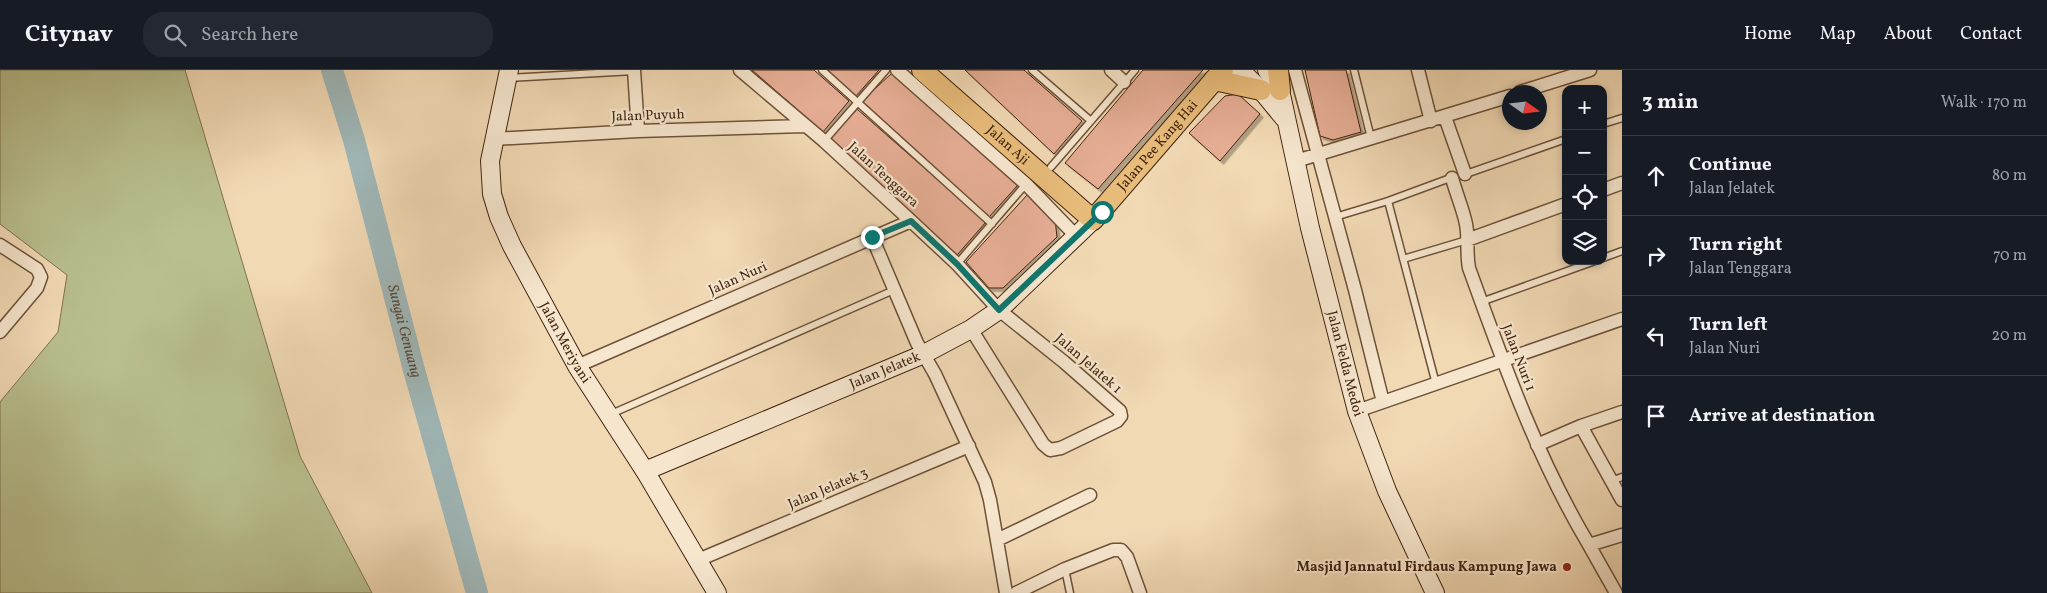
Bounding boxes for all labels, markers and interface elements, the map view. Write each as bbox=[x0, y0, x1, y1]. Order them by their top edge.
search box bbox=[143, 12, 493, 57]
text: Citynav bbox=[25, 18, 113, 52]
icon: search bbox=[161, 21, 189, 49]
text: Search here bbox=[201, 22, 298, 48]
text: Home bbox=[1744, 22, 1792, 47]
text: Map bbox=[1820, 22, 1856, 47]
text: About bbox=[1884, 22, 1932, 47]
text: Contact bbox=[1960, 22, 2022, 47]
north arrow bbox=[1502, 85, 1547, 130]
map controls bbox=[1562, 85, 1607, 265]
button: + bbox=[1562, 85, 1607, 130]
text: 3 min bbox=[1642, 88, 1698, 117]
text: Walk · 170 m bbox=[1941, 92, 2027, 114]
street label: Jalan Pee Kang Hai bbox=[1113, 96, 1202, 195]
street label: Jalan Puyuh bbox=[611, 105, 685, 127]
street label: Jalan Aji bbox=[982, 121, 1033, 169]
button: − bbox=[1562, 130, 1607, 175]
street label: Jalan Tenggara bbox=[843, 138, 923, 212]
text: Continue bbox=[1689, 152, 1772, 178]
icon: ahead bbox=[1642, 162, 1670, 190]
text: 80 m bbox=[1992, 165, 2027, 187]
button: locate bbox=[1562, 175, 1607, 220]
text: Jalan Jelatek bbox=[1689, 178, 1775, 200]
route start bbox=[1091, 201, 1114, 224]
button: layers bbox=[1562, 220, 1607, 265]
route end bbox=[861, 226, 884, 249]
text: Turn right bbox=[1689, 232, 1782, 258]
icon: right bbox=[1642, 242, 1670, 270]
text: 70 m bbox=[1993, 245, 2027, 267]
street label: Jalan Nuri bbox=[706, 258, 770, 300]
text: Jalan Tenggara bbox=[1689, 258, 1792, 280]
water label: Sungai Genuang bbox=[382, 282, 426, 380]
street label: Jalan Meriyani bbox=[535, 299, 595, 387]
street label: Jalan Felda Medoi bbox=[1322, 309, 1368, 419]
text: Turn left bbox=[1689, 312, 1768, 338]
street label: Jalan Nuri 1 bbox=[1496, 322, 1540, 394]
icon: left bbox=[1642, 322, 1670, 350]
text: 20 m bbox=[1992, 325, 2027, 347]
street label: Jalan Jelatek 1 bbox=[1050, 329, 1126, 399]
text: Jalan Nuri bbox=[1689, 338, 1760, 360]
street label: Jalan Jelatek bbox=[846, 347, 923, 394]
icon: arrive bbox=[1642, 402, 1670, 430]
text: Arrive at destination bbox=[1689, 403, 1875, 429]
street label: Jalan Jelatek 3 bbox=[785, 464, 871, 514]
place label: Masjid Jannatul Firdaus Kampung Jawa bbox=[1297, 558, 1557, 577]
marker: Masjid Jannatul Firdaus Kampung Jawa bbox=[1561, 561, 1573, 573]

